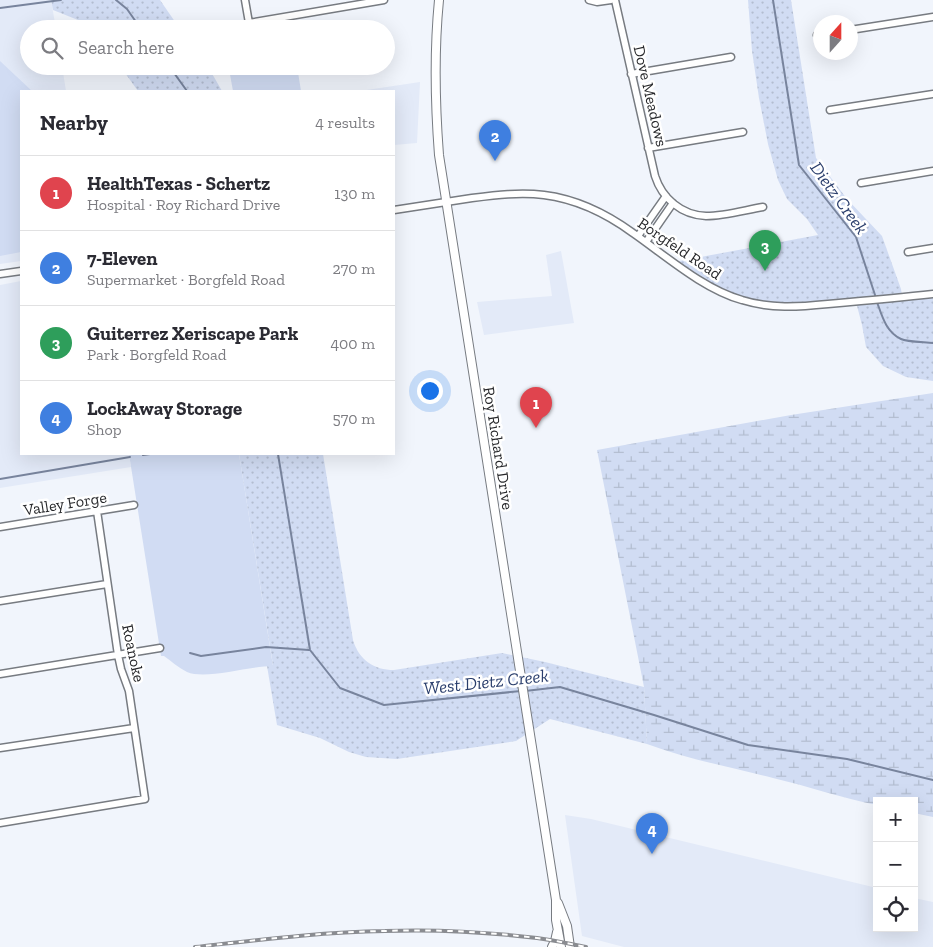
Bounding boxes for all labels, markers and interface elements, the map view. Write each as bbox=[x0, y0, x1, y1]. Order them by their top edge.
north arrow bbox=[813, 15, 858, 60]
search box bbox=[20, 20, 395, 75]
icon: search bbox=[38, 34, 66, 62]
text: Search here bbox=[78, 36, 174, 59]
street label: Dove Meadows bbox=[630, 44, 671, 149]
text: Nearby bbox=[40, 110, 108, 135]
text: 4 results bbox=[315, 113, 375, 132]
pin: 2 bbox=[479, 120, 511, 161]
water label: Dietz Creek bbox=[805, 157, 873, 239]
text: HealthTexas - Schertz bbox=[87, 172, 270, 195]
text: 1 bbox=[53, 184, 59, 203]
text: 130 m bbox=[334, 184, 375, 203]
text: Hospital · Roy Richard Drive bbox=[87, 195, 280, 214]
street label: Borgfeld Road bbox=[634, 213, 725, 284]
pin: 3 bbox=[749, 230, 781, 271]
text: 7-Eleven bbox=[87, 247, 158, 270]
text: 2 bbox=[52, 259, 60, 278]
text: 270 m bbox=[333, 259, 375, 278]
text: Supermarket · Borgfeld Road bbox=[87, 270, 285, 289]
text: Guiterrez Xeriscape Park bbox=[87, 322, 298, 345]
text: 3 bbox=[52, 334, 60, 353]
text: 400 m bbox=[331, 334, 375, 353]
text: Park · Borgfeld Road bbox=[87, 345, 226, 364]
your location bbox=[417, 378, 443, 404]
street label: Roy Richard Drive bbox=[479, 385, 518, 511]
pin: 1 bbox=[520, 387, 552, 428]
text: LockAway Storage bbox=[87, 397, 242, 420]
text: 4 bbox=[51, 409, 61, 428]
text: 570 m bbox=[333, 409, 375, 428]
text: Shop bbox=[87, 420, 122, 439]
street label: Valley Forge bbox=[21, 488, 108, 520]
street label: Roanoke bbox=[118, 622, 149, 684]
water label: West Dietz Creek bbox=[423, 665, 549, 699]
map controls bbox=[873, 797, 918, 932]
button: + bbox=[873, 797, 918, 842]
pin: 4 bbox=[636, 813, 668, 854]
button: − bbox=[873, 842, 918, 887]
button: locate bbox=[873, 887, 918, 932]

